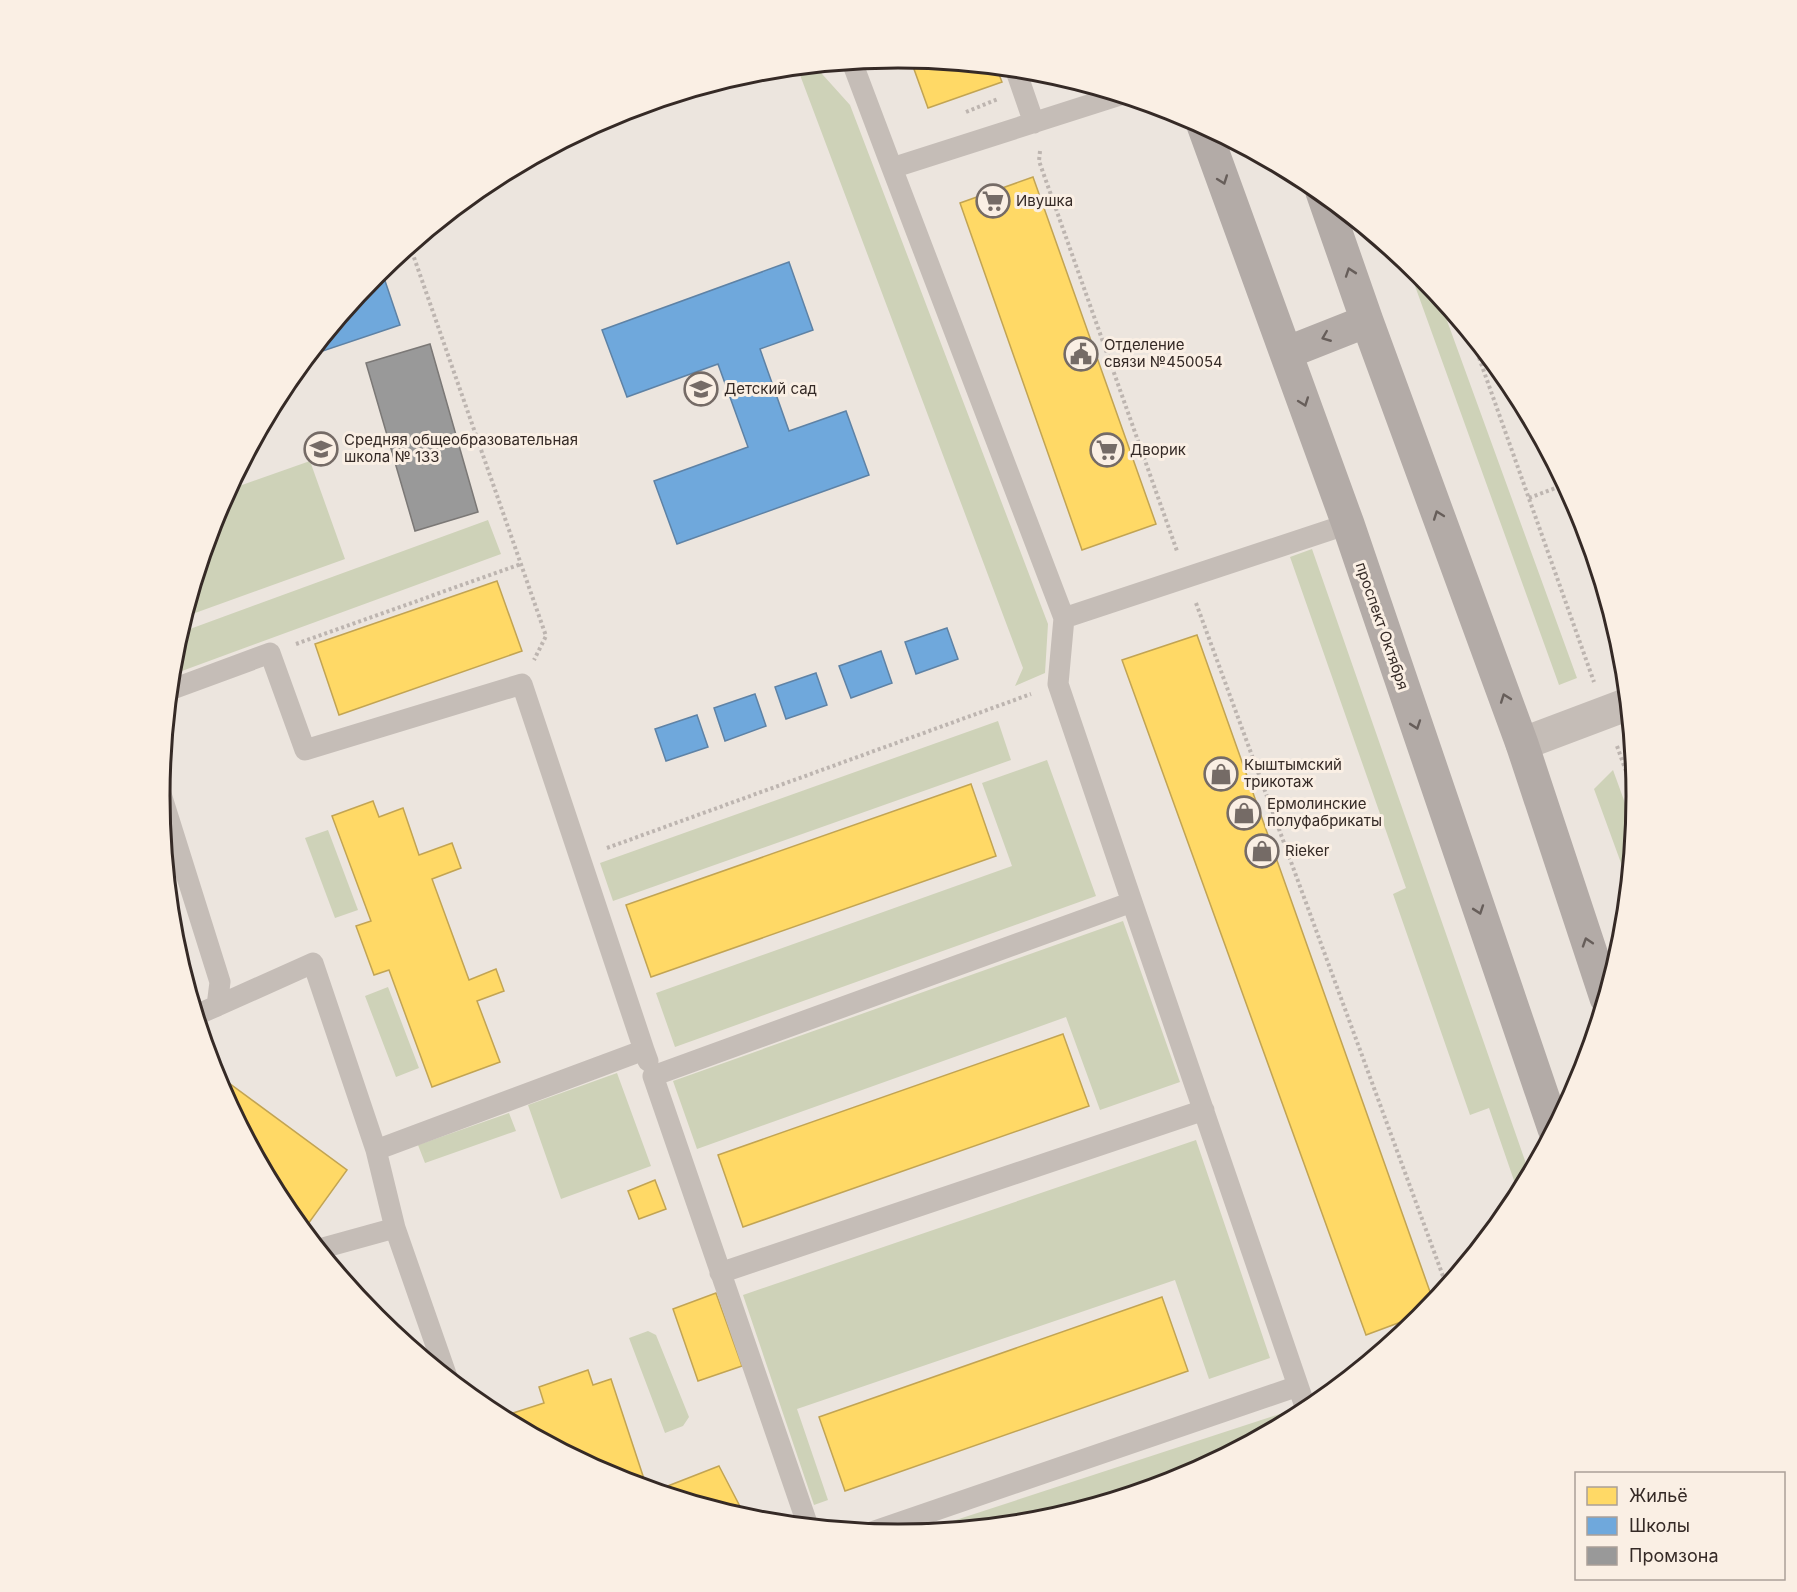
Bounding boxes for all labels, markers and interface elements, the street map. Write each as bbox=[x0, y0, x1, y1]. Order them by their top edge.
one-way arrow bbox=[1215, 174, 1228, 184]
supermarket icon: Ивушка bbox=[975, 183, 1011, 219]
place label: Ивушка bbox=[1016, 191, 1073, 210]
one-way arrow bbox=[1344, 267, 1357, 278]
one-way arrow bbox=[1322, 330, 1333, 342]
place label: Отделение связи №450054 bbox=[1104, 335, 1223, 371]
public building icon: Отделение связи №450054 bbox=[1063, 336, 1099, 372]
school or university icon: Детский сад bbox=[683, 371, 719, 407]
place label: Детский сад bbox=[724, 379, 817, 398]
one-way arrow bbox=[1296, 396, 1309, 407]
place label: Средняя общеобразовательная школа № 133 bbox=[344, 430, 578, 466]
school or university icon: Средняя общеобразовательная школа № 133 bbox=[303, 431, 339, 467]
supermarket icon: Дворик bbox=[1089, 432, 1125, 468]
place label: Дворик bbox=[1130, 440, 1186, 459]
one-way arrow bbox=[1432, 510, 1445, 521]
street label: проспект Октября bbox=[1352, 560, 1413, 692]
one-way arrow bbox=[1500, 693, 1512, 704]
one-way arrow bbox=[1409, 719, 1422, 730]
place label: Кыштымский трикотаж bbox=[1244, 755, 1342, 791]
shop icon: Кыштымский трикотаж bbox=[1203, 756, 1239, 792]
place label: Ермолинские полуфабрикаты bbox=[1267, 794, 1382, 830]
shop icon: Ермолинские полуфабрикаты bbox=[1226, 795, 1262, 831]
shop icon: Rieker bbox=[1244, 833, 1280, 869]
place label: Rieker bbox=[1285, 841, 1330, 860]
one-way arrow bbox=[1472, 904, 1485, 915]
one-way arrow bbox=[1582, 937, 1595, 948]
legend bbox=[1575, 1472, 1785, 1580]
text: Жильё bbox=[1629, 1485, 1688, 1506]
text: Школы bbox=[1629, 1515, 1690, 1536]
text: Промзона bbox=[1629, 1545, 1719, 1566]

